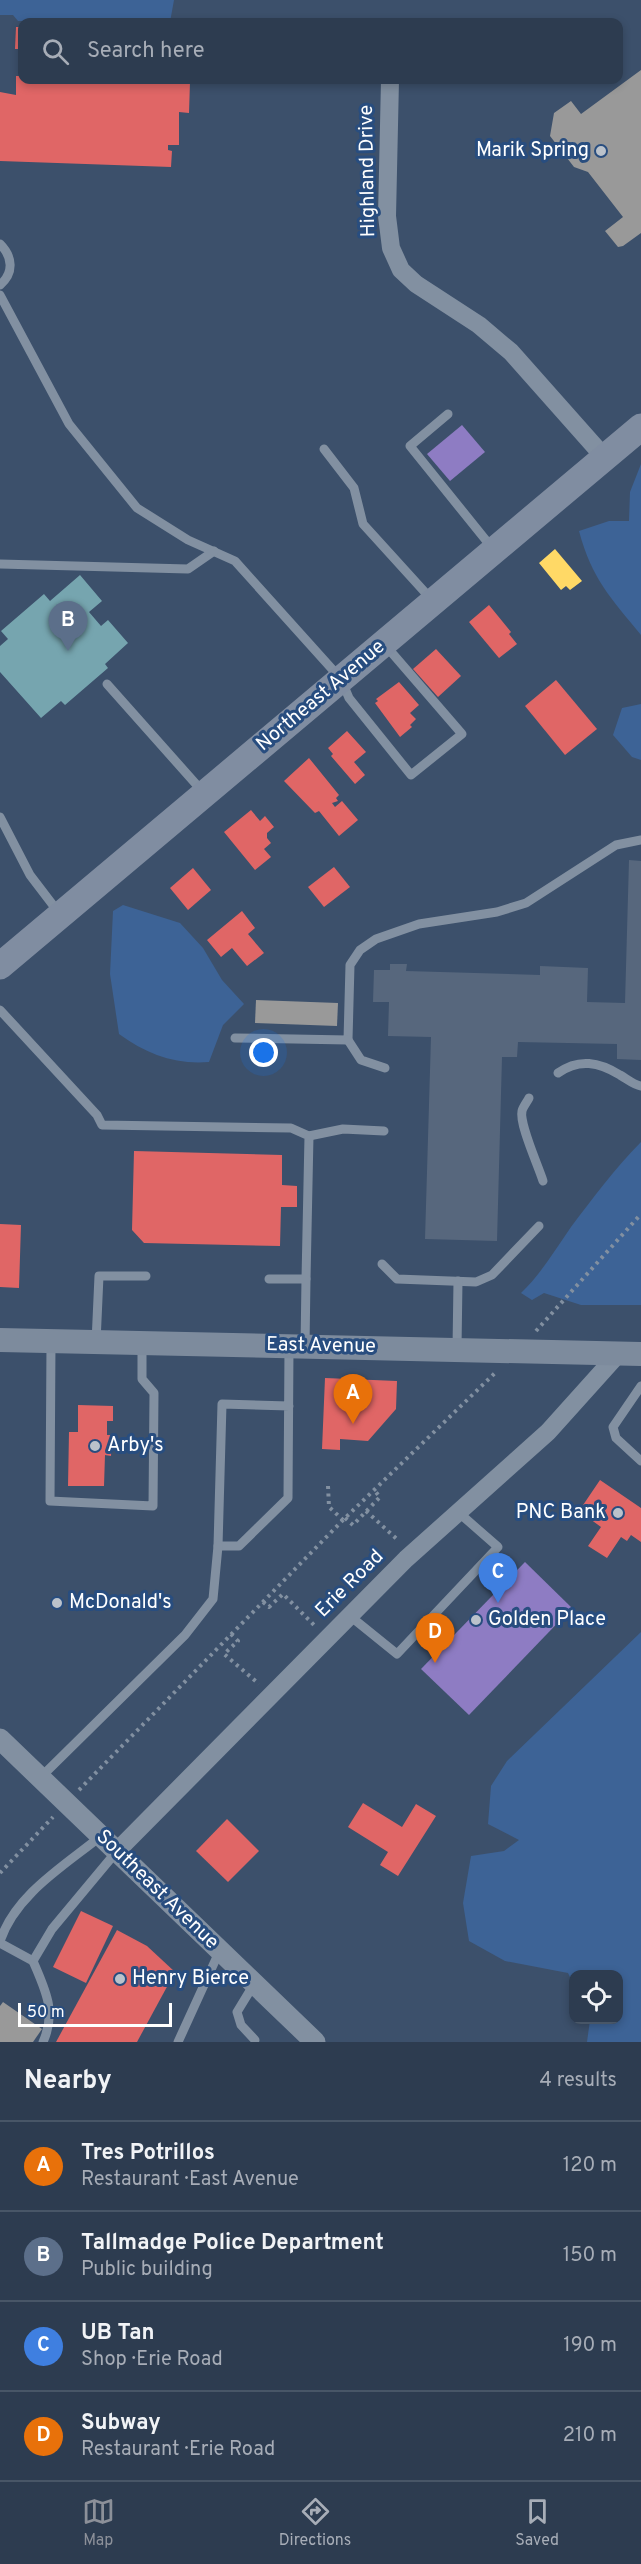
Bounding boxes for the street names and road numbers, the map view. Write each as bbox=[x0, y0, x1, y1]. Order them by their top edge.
street label: Highland Drive bbox=[354, 105, 382, 237]
street label: Northeast Avenue bbox=[251, 634, 391, 758]
street label: East Avenue bbox=[266, 1332, 376, 1360]
street label: Erie Road bbox=[310, 1544, 390, 1624]
street label: Southeast Avenue bbox=[90, 1825, 224, 1955]

